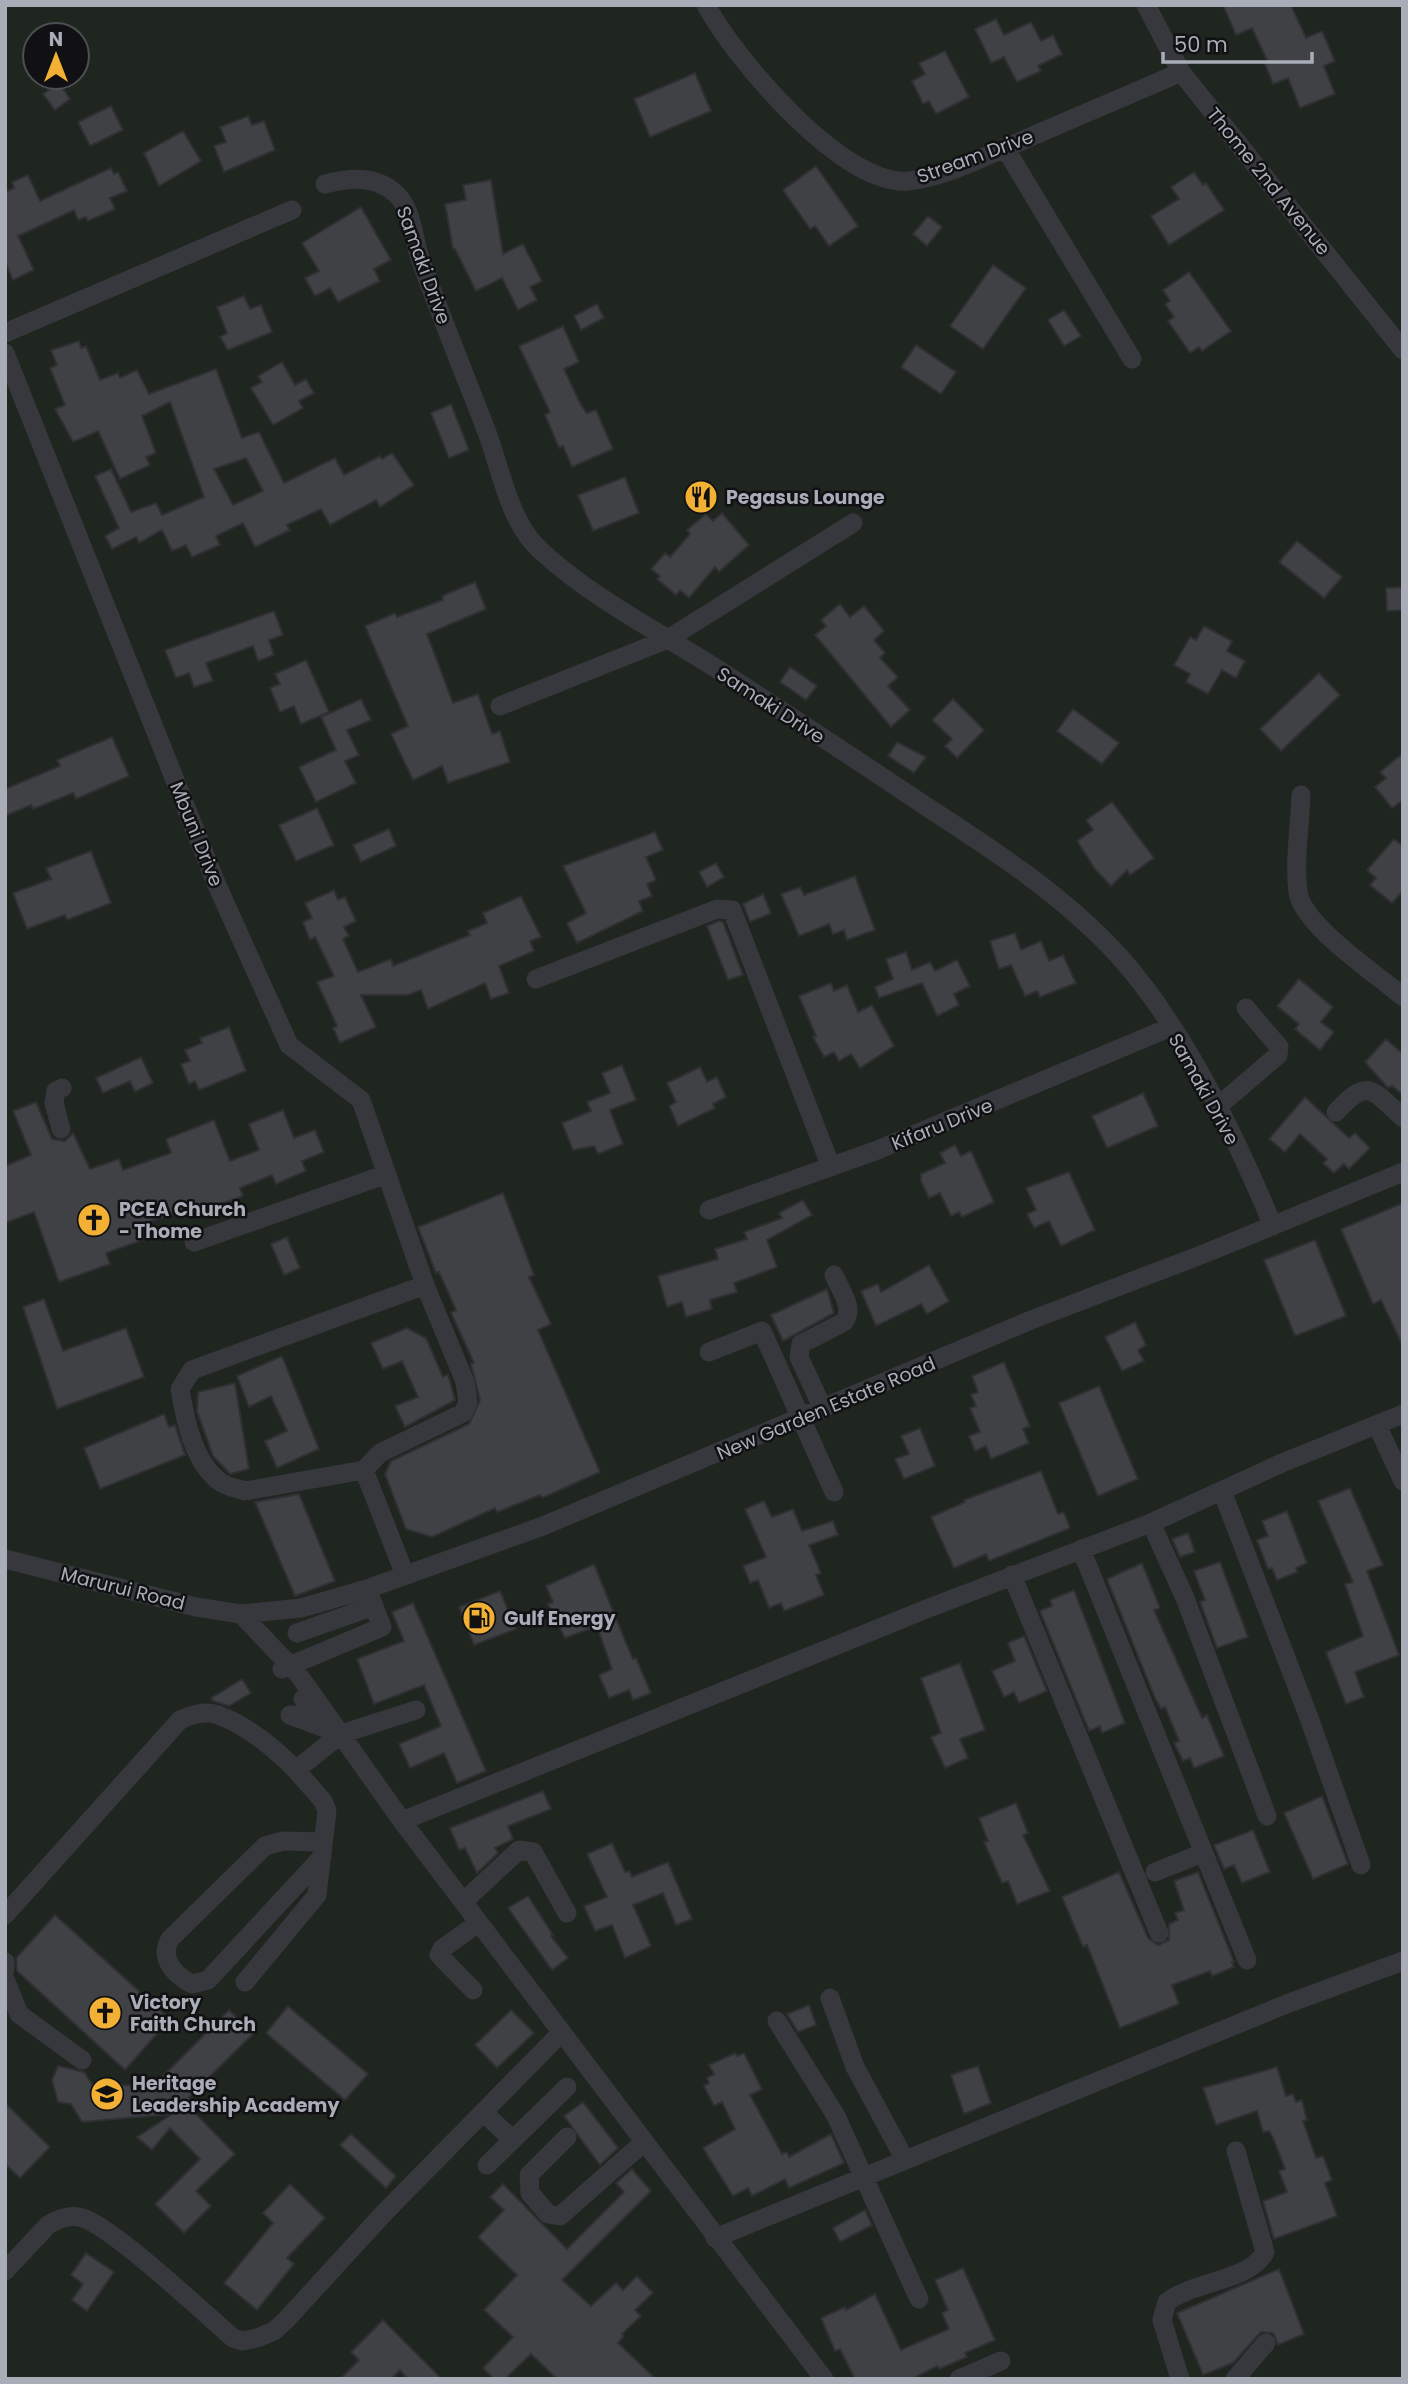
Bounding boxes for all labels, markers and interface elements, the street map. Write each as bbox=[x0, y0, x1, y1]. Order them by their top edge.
north arrow bbox=[21, 21, 91, 91]
scale bar bbox=[1163, 21, 1312, 65]
text: N bbox=[49, 26, 63, 53]
text: 50 m bbox=[1174, 30, 1228, 59]
street label: Thome 2nd Avenue bbox=[1200, 102, 1337, 261]
street label: Stream Drive bbox=[913, 123, 1037, 190]
street label: Samaki Drive bbox=[390, 202, 457, 328]
restaurant icon: Pegasus Lounge bbox=[682, 478, 720, 516]
place label: Pegasus Lounge bbox=[726, 484, 885, 511]
street label: Samaki Drive bbox=[712, 660, 830, 750]
street label: Mbuni Drive bbox=[163, 778, 230, 891]
street label: Samaki Drive bbox=[1162, 1029, 1245, 1150]
street label: Kifaru Drive bbox=[887, 1092, 997, 1157]
place label: PCEA Church - Thome bbox=[119, 1196, 246, 1245]
church icon: PCEA Church - Thome bbox=[75, 1201, 113, 1239]
street label: New Garden Estate Road bbox=[713, 1350, 940, 1467]
street label: Marurui Road bbox=[58, 1560, 188, 1617]
fuel station icon: Gulf Energy bbox=[460, 1599, 498, 1637]
place label: Gulf Energy bbox=[504, 1605, 617, 1632]
place label: Victory Faith Church bbox=[130, 1989, 256, 2038]
church icon: Victory Faith Church bbox=[86, 1994, 124, 2032]
place label: Heritage Leadership Academy bbox=[132, 2070, 340, 2119]
school or university icon: Heritage Leadership Academy bbox=[88, 2075, 126, 2113]

